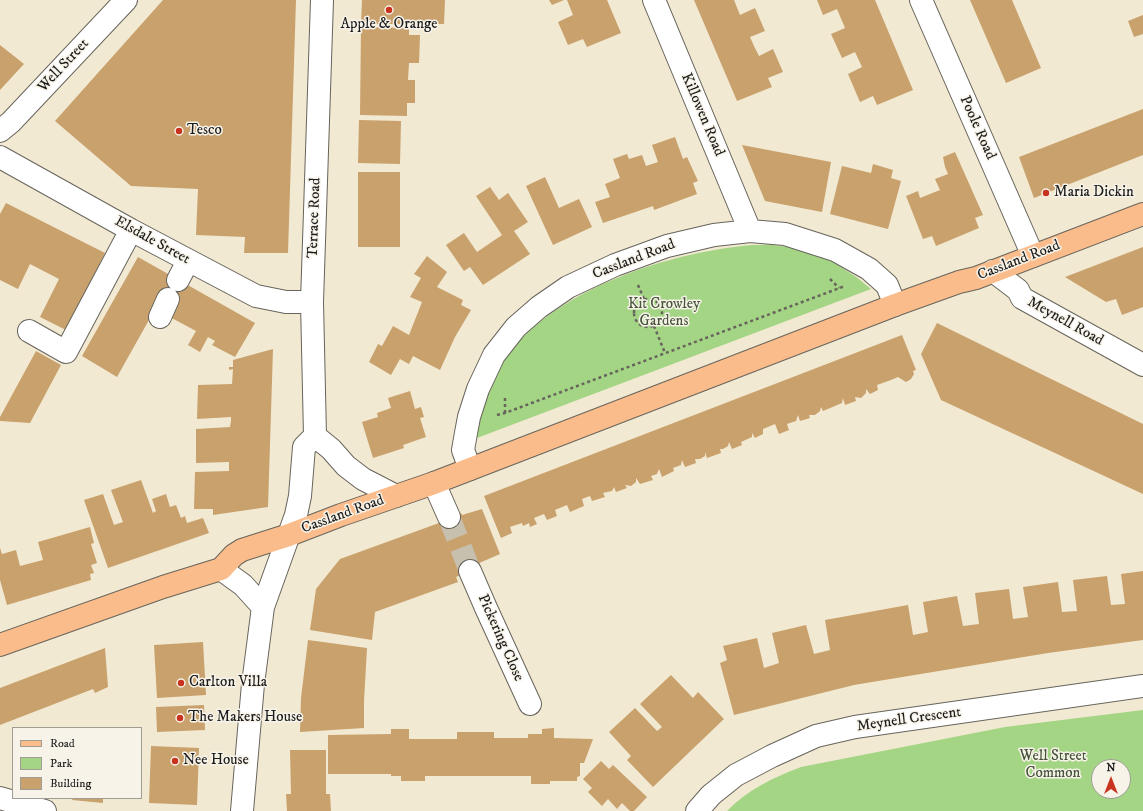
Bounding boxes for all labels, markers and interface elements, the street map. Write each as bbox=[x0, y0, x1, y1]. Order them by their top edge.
marker: Apple & Orange bbox=[384, 5, 394, 15]
place label: Apple & Orange bbox=[340, 16, 438, 34]
street label: Well Street bbox=[35, 35, 93, 97]
street label: Killowen Road bbox=[676, 71, 728, 159]
street label: Poole Road bbox=[955, 93, 999, 163]
place label: Tesco bbox=[187, 122, 222, 140]
marker: Tesco bbox=[174, 126, 184, 136]
street label: Terrace Road bbox=[305, 177, 325, 259]
place label: Maria Dickin bbox=[1054, 184, 1134, 202]
marker: Maria Dickin bbox=[1041, 188, 1051, 198]
street label: Elsdale Street bbox=[111, 213, 193, 269]
street label: Cassland Road bbox=[590, 236, 678, 284]
street label: Cassland Road bbox=[975, 237, 1063, 285]
street label: Meynell Road bbox=[1024, 294, 1106, 350]
park label: Kit Crowley Gardens bbox=[628, 296, 700, 331]
street label: Cassland Road bbox=[299, 492, 387, 538]
street label: Pickering Close bbox=[473, 592, 527, 684]
place label: Carlton Villa bbox=[189, 674, 267, 692]
marker: Carlton Villa bbox=[176, 678, 186, 688]
street label: Meynell Crescent bbox=[856, 704, 962, 736]
place label: The Makers House bbox=[188, 709, 302, 727]
marker: The Makers House bbox=[175, 713, 185, 723]
legend bbox=[12, 727, 142, 799]
text: Road bbox=[50, 736, 75, 751]
park label: Well Street Common bbox=[1020, 748, 1086, 783]
place label: Nee House bbox=[183, 752, 249, 770]
text: Park bbox=[50, 756, 72, 771]
marker: Nee House bbox=[170, 756, 180, 766]
north arrow bbox=[1091, 759, 1131, 799]
text: N bbox=[1106, 761, 1116, 775]
text: Building bbox=[50, 776, 91, 791]

